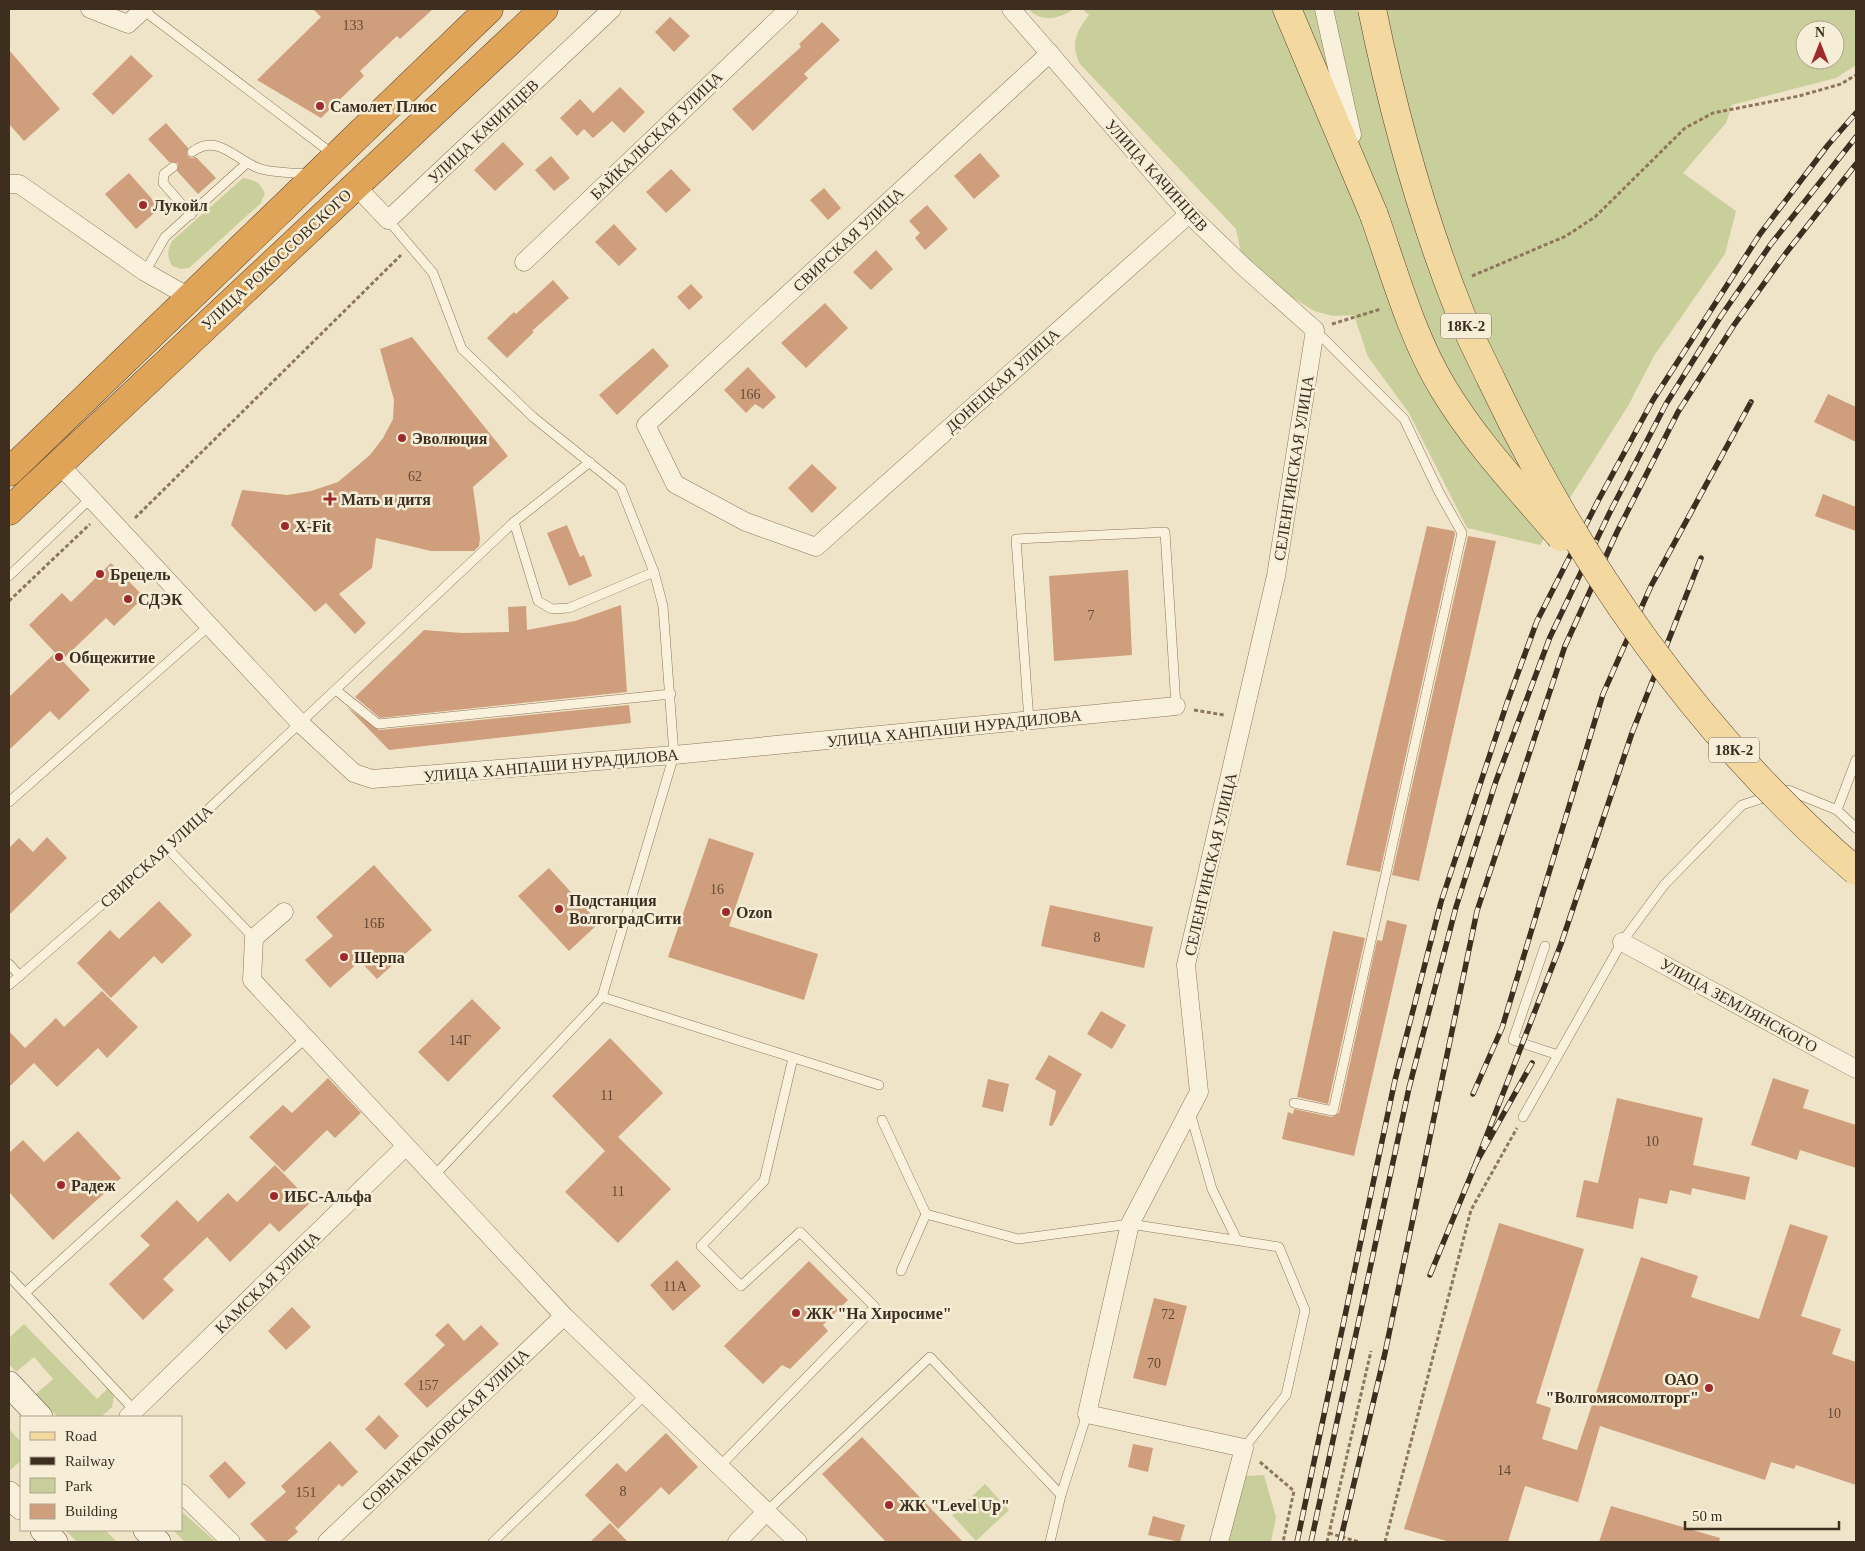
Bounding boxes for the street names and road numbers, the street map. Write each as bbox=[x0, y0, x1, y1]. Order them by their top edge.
street label: БАЙКАЛЬСКАЯ УЛИЦА bbox=[586, 67, 727, 204]
street label: УЛИЦА КАЧИНЦЕВ bbox=[425, 76, 543, 188]
street label: УЛИЦА КАЧИНЦЕВ bbox=[1101, 116, 1211, 235]
street label: СВИРСКАЯ УЛИЦА bbox=[790, 184, 908, 296]
street label: УЛИЦА РОКОССОВСКОГО bbox=[198, 186, 355, 334]
road number: 18К-2 bbox=[1441, 314, 1491, 338]
street label: ДОНЕЦКАЯ УЛИЦА bbox=[942, 324, 1064, 437]
street label: СЕЛЕНГИНСКАЯ УЛИЦА bbox=[1270, 374, 1318, 562]
street label: УЛИЦА ХАНПАШИ НУРАДИЛОВА bbox=[826, 707, 1083, 751]
road number: 18К-2 bbox=[1709, 738, 1759, 762]
street label: УЛИЦА ХАНПАШИ НУРАДИЛОВА bbox=[423, 746, 680, 786]
street label: СЕЛЕНГИНСКАЯ УЛИЦА bbox=[1181, 770, 1241, 958]
street label: СВИРСКАЯ УЛИЦА bbox=[97, 801, 217, 912]
street label: УЛИЦА ЗЕМЛЯНСКОГО bbox=[1657, 955, 1820, 1057]
street label: КАМСКАЯ УЛИЦА bbox=[211, 1228, 324, 1337]
street label: СОВНАРКОМОВСКАЯ УЛИЦА bbox=[358, 1345, 533, 1515]

